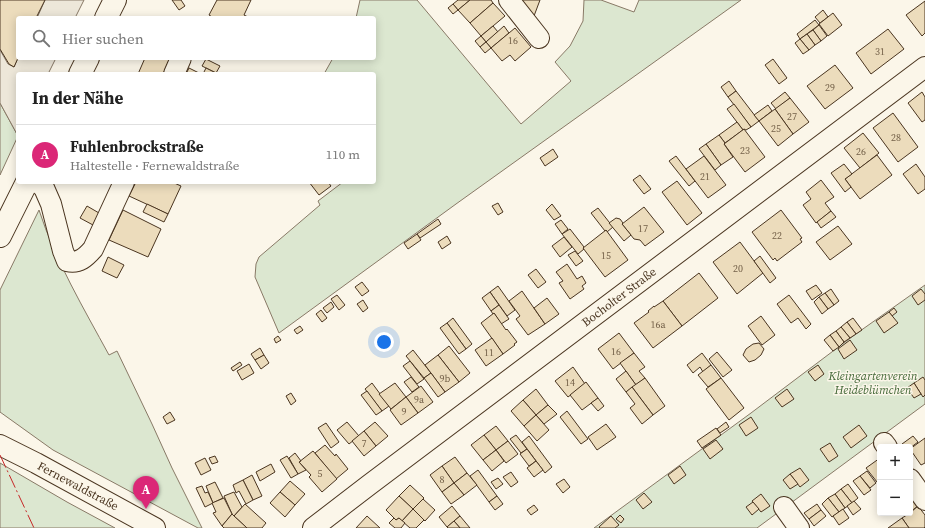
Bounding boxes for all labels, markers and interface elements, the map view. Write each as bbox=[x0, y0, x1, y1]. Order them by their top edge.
search box bbox=[16, 16, 376, 60]
icon: search bbox=[30, 27, 52, 49]
text: Hier suchen bbox=[62, 28, 144, 49]
house number: 16 bbox=[508, 34, 518, 47]
house number: 31 bbox=[875, 45, 885, 58]
house number: 29 bbox=[825, 81, 835, 94]
text: In der Nähe bbox=[32, 86, 123, 110]
house number: 27 bbox=[787, 110, 797, 123]
house number: 25 bbox=[771, 122, 781, 135]
house number: 28 bbox=[891, 131, 901, 144]
text: Fuhlenbrockstraße bbox=[70, 136, 204, 157]
house number: 23 bbox=[740, 144, 750, 157]
house number: 26 bbox=[856, 145, 866, 158]
text: A bbox=[41, 146, 49, 163]
text: 110 m bbox=[326, 146, 360, 163]
text: Haltestelle · Fernewaldstraße bbox=[70, 157, 239, 174]
house number: 21 bbox=[700, 170, 710, 183]
house number: 17 bbox=[638, 222, 648, 235]
house number: 22 bbox=[772, 229, 782, 242]
house number: 15 bbox=[601, 249, 611, 262]
house number: 20 bbox=[733, 262, 743, 275]
street label: Bocholter Straße bbox=[579, 264, 659, 330]
house number: 16a bbox=[650, 318, 666, 331]
your location bbox=[374, 332, 394, 352]
house number: 16 bbox=[611, 345, 621, 358]
house number: 11 bbox=[484, 346, 494, 359]
park label: Kleingartenverein Heideblümchen bbox=[827, 368, 918, 398]
house number: 9b bbox=[440, 372, 451, 385]
house number: 14 bbox=[565, 376, 575, 389]
house number: 9a bbox=[414, 393, 425, 406]
house number: 9 bbox=[402, 405, 407, 418]
house number: 7 bbox=[362, 437, 367, 450]
map controls bbox=[877, 444, 913, 516]
button: + bbox=[877, 444, 913, 480]
street label: Fernewaldstraße bbox=[35, 458, 121, 514]
house number: 5 bbox=[318, 467, 323, 480]
house number: 8 bbox=[440, 473, 445, 486]
pin: A bbox=[133, 476, 159, 509]
button: − bbox=[877, 480, 913, 516]

